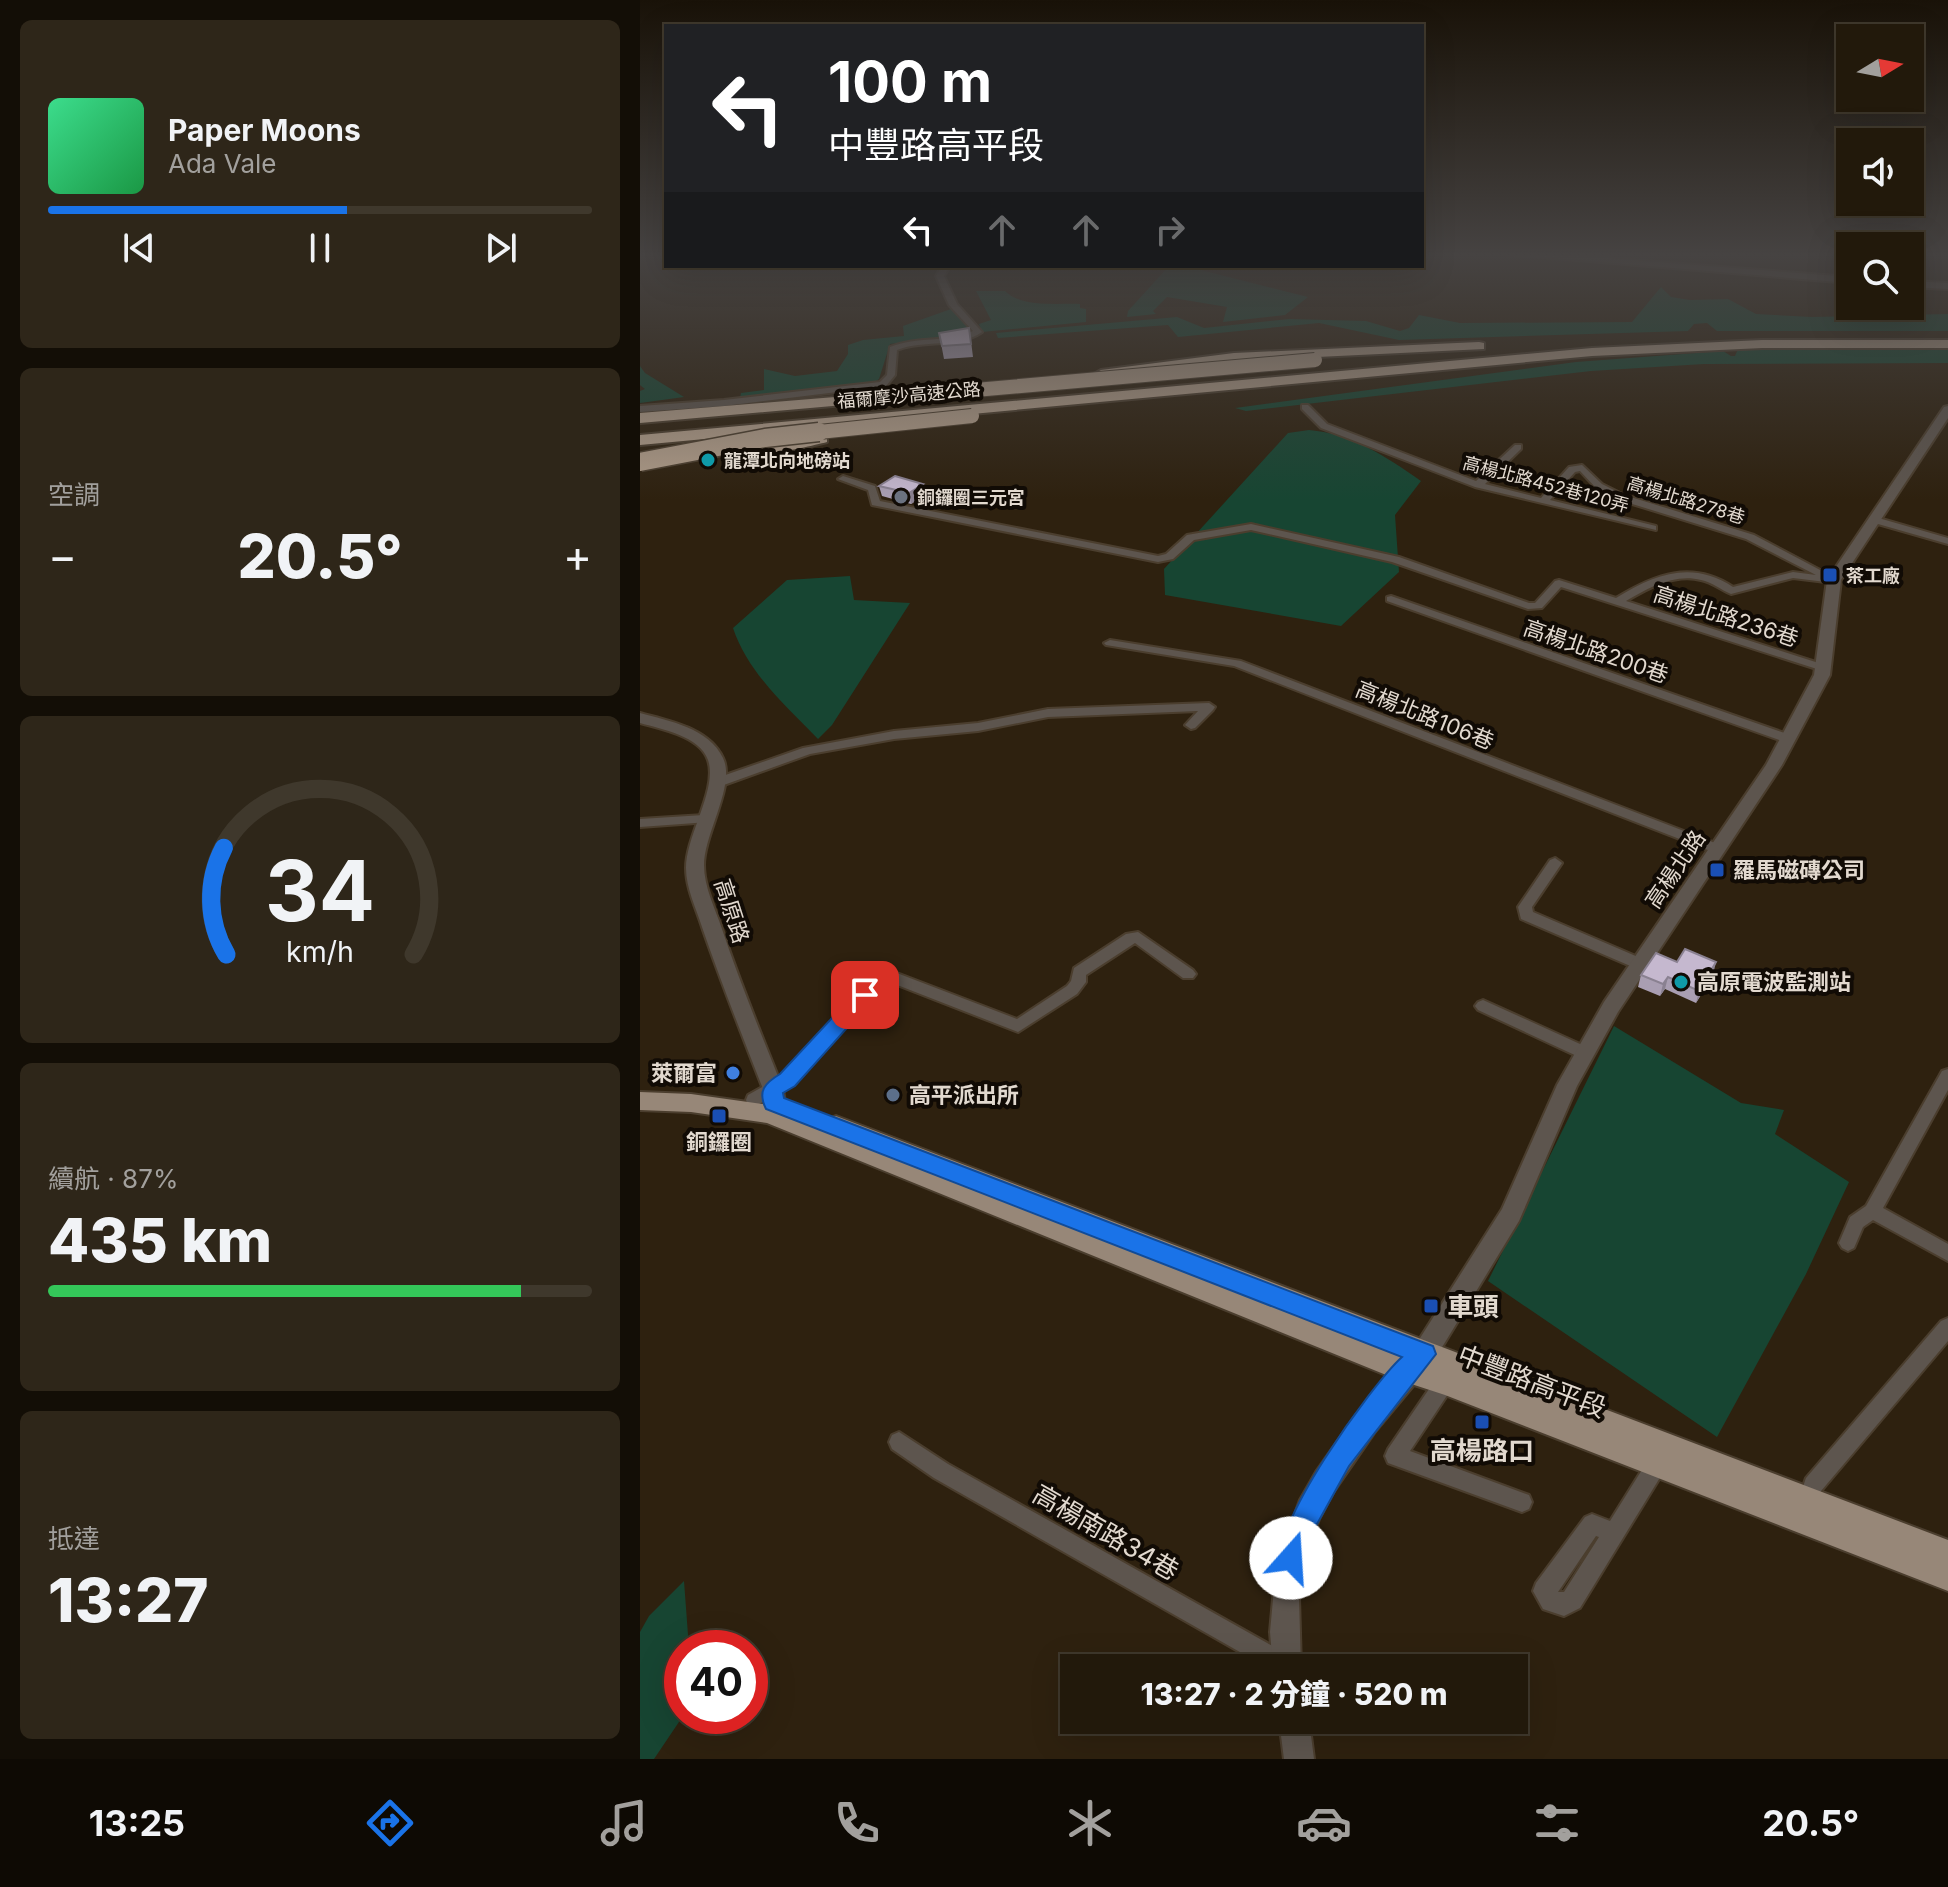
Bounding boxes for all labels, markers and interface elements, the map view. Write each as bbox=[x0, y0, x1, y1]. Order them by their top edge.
north arrow bbox=[1836, 24, 1924, 112]
map controls bbox=[1836, 24, 1924, 320]
text: 100 m bbox=[828, 48, 992, 116]
icon: left bbox=[696, 56, 800, 160]
text: Paper Moons bbox=[168, 112, 361, 148]
text: 中豐路高平段 bbox=[828, 123, 1044, 167]
button: sound bbox=[1836, 128, 1924, 216]
text: Ada Vale bbox=[168, 148, 276, 179]
icon: left bbox=[896, 208, 940, 252]
icon: ahead bbox=[980, 208, 1024, 252]
icon: ahead bbox=[1064, 208, 1108, 252]
icon: right bbox=[1148, 208, 1192, 252]
icon: previous bbox=[117, 226, 161, 270]
icon: pause bbox=[298, 226, 342, 270]
icon: next bbox=[479, 226, 523, 270]
button: search bbox=[1836, 232, 1924, 320]
street label: 福爾摩沙高速公路 bbox=[836, 378, 982, 412]
place label: 龍潭北向地磅站 bbox=[724, 450, 850, 471]
marker: 龍潭北向地磅站 bbox=[699, 451, 717, 469]
street label: 高楊北路452巷120弄 bbox=[1461, 452, 1631, 516]
street label: 高楊北路278巷 bbox=[1625, 472, 1747, 528]
text: 空調 bbox=[48, 479, 100, 510]
place label: 銅鑼圈三元宮 bbox=[917, 487, 1025, 508]
marker: 銅鑼圈三元宮 bbox=[892, 488, 910, 506]
text: 20.5° bbox=[237, 520, 403, 592]
text: − bbox=[48, 529, 77, 583]
text: + bbox=[563, 529, 592, 583]
place label: 茶工廠 bbox=[1846, 565, 1900, 586]
marker: 茶工廠 bbox=[1821, 566, 1839, 584]
street label: 高楊北路236巷 bbox=[1650, 580, 1802, 652]
street label: 高楊北路200巷 bbox=[1520, 614, 1672, 688]
street label: 高楊北路106巷 bbox=[1352, 676, 1498, 754]
street label: 高楊北路 bbox=[1640, 825, 1710, 913]
text: 34 bbox=[265, 840, 375, 941]
place label: 羅馬磁磚公司 bbox=[1733, 857, 1865, 883]
marker: 羅馬磁磚公司 bbox=[1708, 861, 1726, 879]
street label: 高原路 bbox=[709, 876, 755, 946]
text: km/h bbox=[286, 935, 354, 970]
pin bbox=[831, 961, 899, 1029]
place label: 高原電波監測站 bbox=[1697, 969, 1851, 995]
icon: arrive bbox=[843, 973, 887, 1017]
marker: 高原電波監測站 bbox=[1672, 973, 1690, 991]
place label: 萊爾富 bbox=[651, 1060, 717, 1086]
marker: 萊爾富 bbox=[724, 1064, 742, 1082]
place label: 高平派出所 bbox=[909, 1082, 1019, 1108]
marker: 高平派出所 bbox=[884, 1086, 902, 1104]
marker: 銅鑼圈 bbox=[710, 1107, 728, 1125]
place label: 銅鑼圈 bbox=[686, 1129, 752, 1155]
text: 續航 · 87% bbox=[48, 1163, 178, 1194]
text: 435 km bbox=[48, 1204, 272, 1276]
place label: 車頭 bbox=[1447, 1291, 1499, 1322]
marker: 車頭 bbox=[1422, 1297, 1440, 1315]
street label: 中豐路高平段 bbox=[1454, 1339, 1610, 1423]
marker: 高楊路口 bbox=[1473, 1413, 1491, 1431]
place label: 高楊路口 bbox=[1430, 1435, 1534, 1466]
street label: 高楊南路34巷 bbox=[1028, 1478, 1184, 1586]
position arrow bbox=[1249, 1516, 1333, 1600]
text: 抵達 bbox=[48, 1523, 100, 1554]
text: 13:27 bbox=[48, 1564, 209, 1636]
speed limit sign: 40 bbox=[664, 1630, 768, 1734]
text: 13:27 · 2 分鐘 · 520 m bbox=[1140, 1676, 1448, 1712]
icon: directions bbox=[362, 1795, 418, 1851]
icon: music bbox=[596, 1795, 652, 1851]
icon: phone bbox=[829, 1795, 885, 1851]
icon: climate bbox=[1062, 1795, 1118, 1851]
icon: car bbox=[1296, 1795, 1352, 1851]
icon: filters bbox=[1529, 1795, 1585, 1851]
text: 13:25 bbox=[89, 1801, 185, 1845]
text: 20.5° bbox=[1762, 1801, 1859, 1845]

